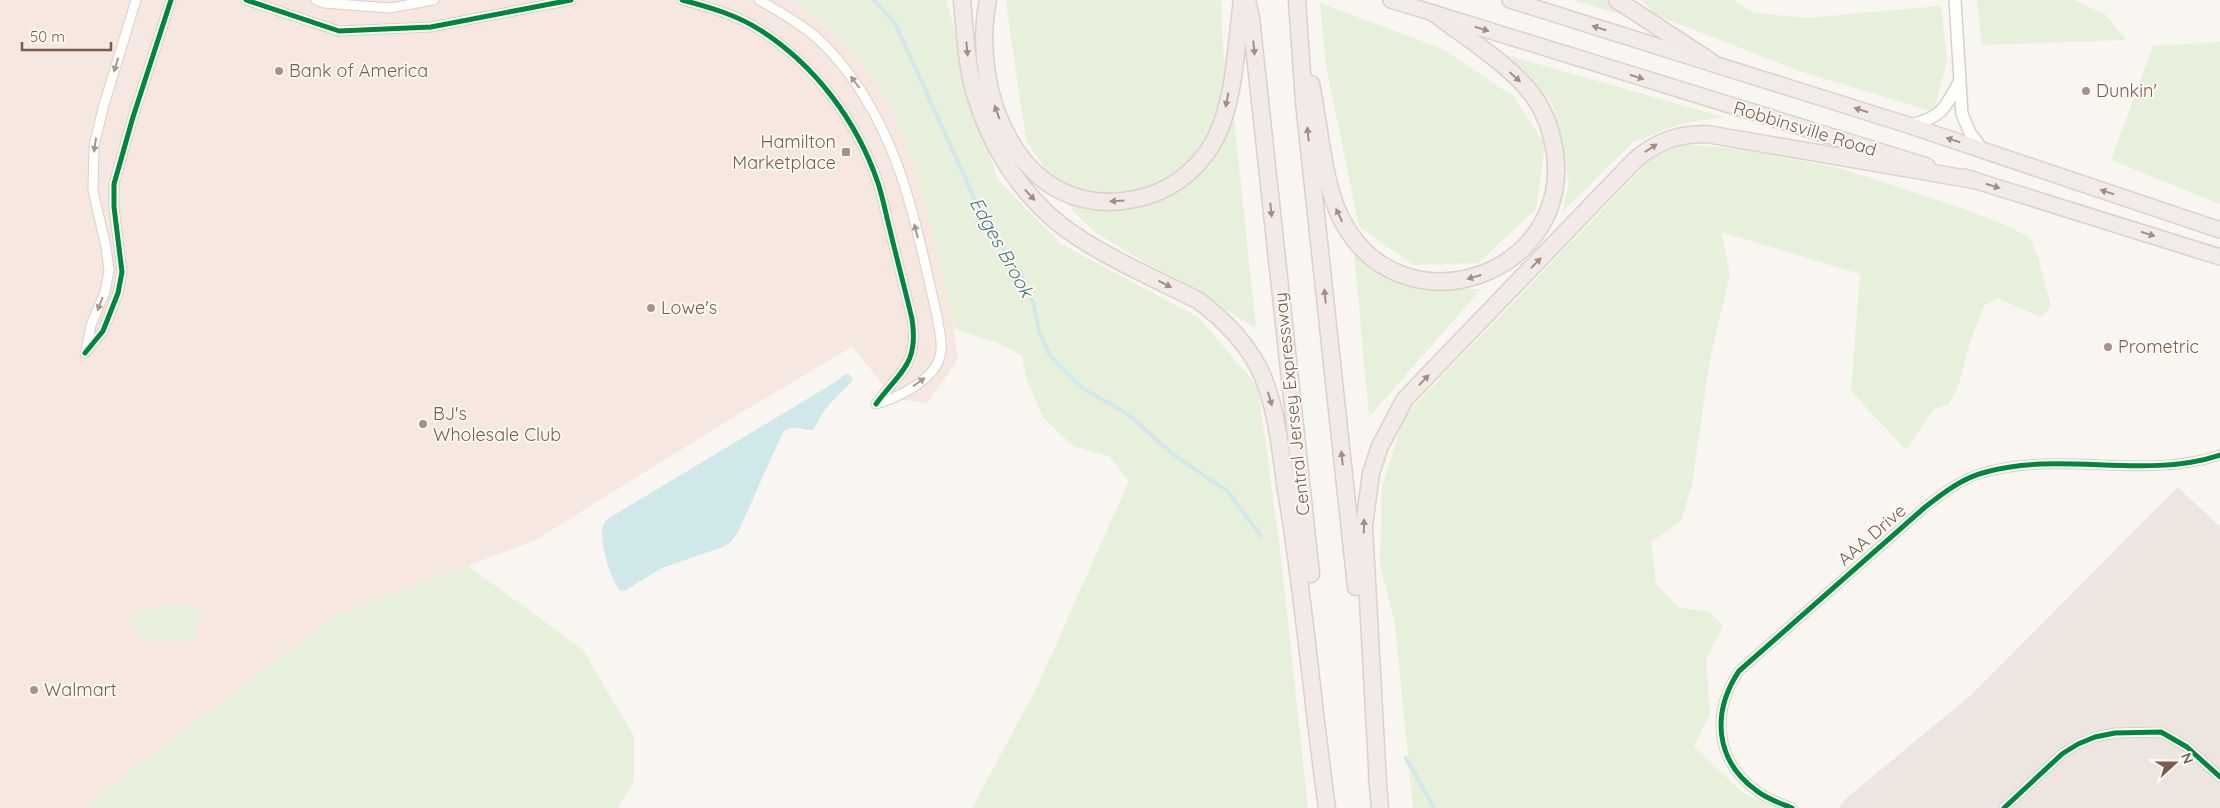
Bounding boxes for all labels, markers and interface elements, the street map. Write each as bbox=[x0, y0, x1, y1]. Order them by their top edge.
scale bar bbox=[22, 20, 111, 52]
one-way arrow bbox=[1592, 24, 1607, 32]
one-way arrow bbox=[1474, 25, 1489, 33]
text: 50 m bbox=[30, 27, 65, 46]
one-way arrow bbox=[1250, 40, 1258, 56]
one-way arrow bbox=[963, 41, 971, 57]
one-way arrow bbox=[112, 58, 119, 73]
place label: Bank of America bbox=[289, 59, 428, 82]
marker: Bank of America bbox=[273, 65, 285, 77]
one-way arrow bbox=[1508, 71, 1521, 82]
one-way arrow bbox=[1630, 74, 1645, 82]
one-way arrow bbox=[849, 76, 860, 89]
place label: Dunkin' bbox=[2096, 79, 2157, 102]
marker: Dunkin' bbox=[2080, 85, 2092, 97]
one-way arrow bbox=[1223, 92, 1231, 108]
street label: Robbinsville Road bbox=[1731, 96, 1880, 161]
one-way arrow bbox=[993, 104, 1001, 119]
one-way arrow bbox=[1853, 106, 1868, 114]
one-way arrow bbox=[1304, 126, 1312, 142]
place label: Hamilton Marketplace bbox=[732, 130, 836, 174]
one-way arrow bbox=[1946, 136, 1961, 144]
one-way arrow bbox=[91, 137, 99, 153]
one-way arrow bbox=[1644, 143, 1657, 152]
marker: Hamilton Marketplace bbox=[840, 146, 852, 158]
one-way arrow bbox=[1986, 183, 2001, 190]
one-way arrow bbox=[2100, 188, 2115, 196]
one-way arrow bbox=[1024, 189, 1036, 201]
water label: Edges Brook bbox=[965, 193, 1040, 303]
one-way arrow bbox=[1109, 198, 1125, 206]
one-way arrow bbox=[1267, 202, 1275, 218]
one-way arrow bbox=[1335, 208, 1343, 222]
one-way arrow bbox=[912, 223, 920, 238]
one-way arrow bbox=[2141, 231, 2156, 239]
one-way arrow bbox=[1530, 257, 1542, 269]
one-way arrow bbox=[1467, 274, 1482, 282]
one-way arrow bbox=[1158, 280, 1172, 288]
one-way arrow bbox=[1321, 288, 1329, 304]
street label: Central Jersey Expressway bbox=[1268, 291, 1315, 517]
place label: Lowe's bbox=[661, 296, 717, 319]
one-way arrow bbox=[96, 297, 103, 312]
marker: Lowe's bbox=[645, 302, 657, 314]
place label: Prometric bbox=[2118, 335, 2199, 358]
marker: Prometric bbox=[2102, 341, 2114, 353]
one-way arrow bbox=[1417, 374, 1429, 386]
one-way arrow bbox=[912, 377, 926, 387]
one-way arrow bbox=[1267, 392, 1275, 407]
place label: BJ's Wholesale Club bbox=[433, 402, 561, 446]
marker: BJ's Wholesale Club bbox=[417, 418, 429, 430]
one-way arrow bbox=[1338, 449, 1346, 465]
street label: AAA Drive bbox=[1833, 499, 1911, 571]
one-way arrow bbox=[1360, 518, 1368, 534]
place label: Walmart bbox=[44, 678, 117, 701]
marker: Walmart bbox=[28, 684, 40, 696]
north arrow bbox=[2150, 738, 2200, 788]
text: N bbox=[2177, 750, 2197, 766]

